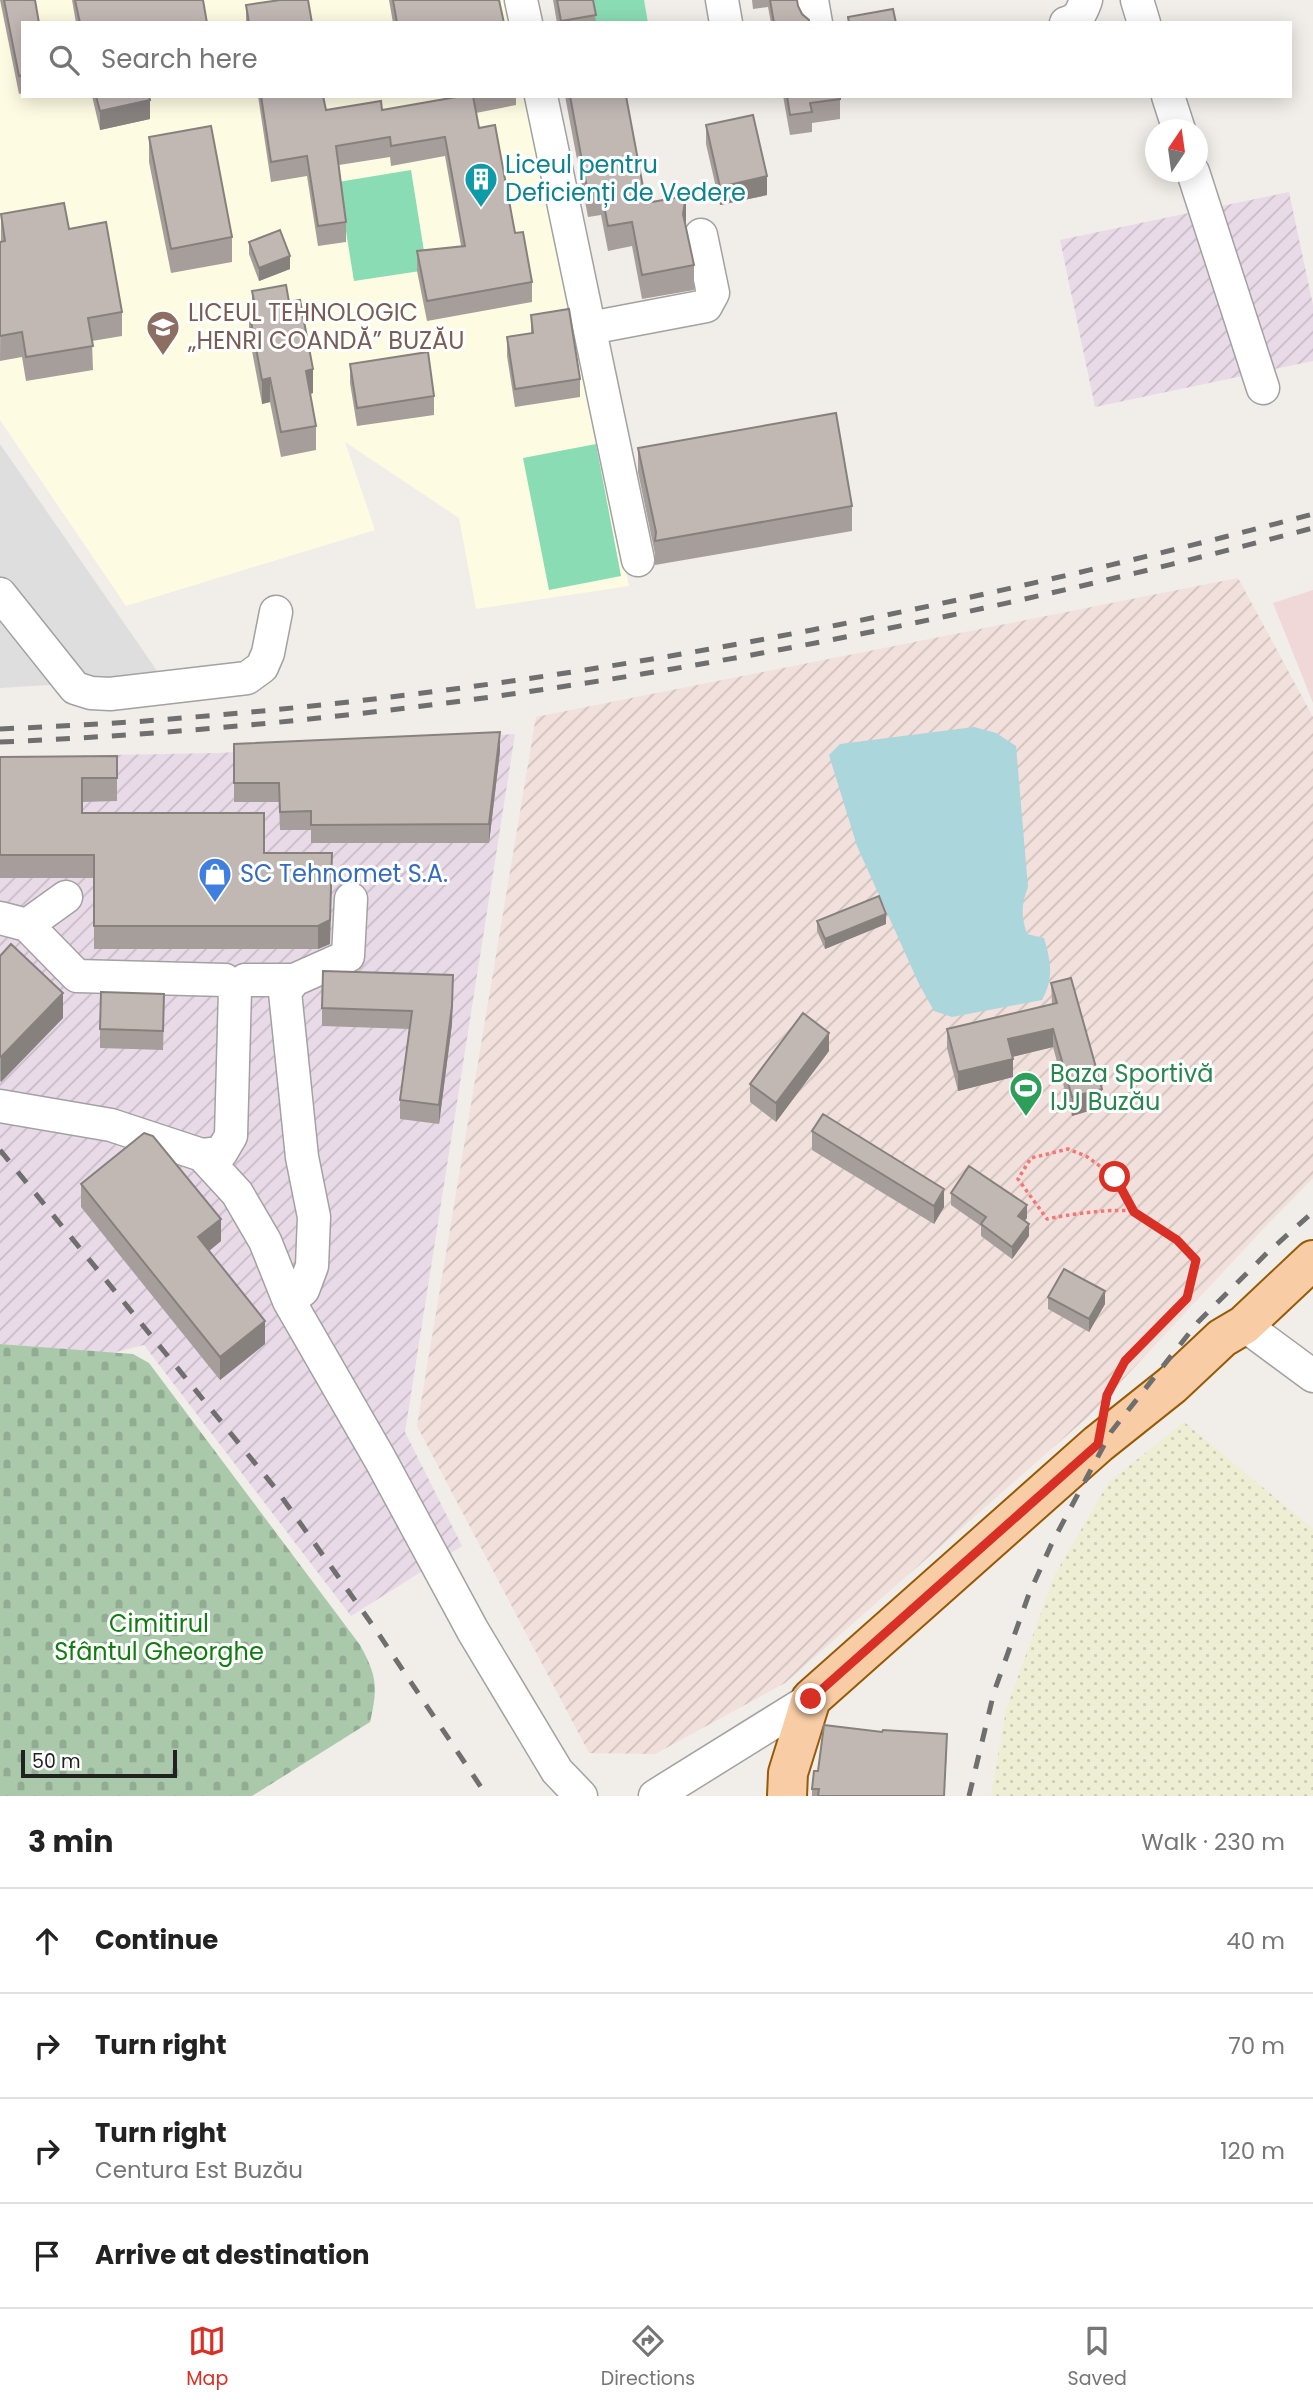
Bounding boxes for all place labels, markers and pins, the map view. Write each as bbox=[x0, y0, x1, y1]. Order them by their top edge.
place label: Liceul pentru Deficienți de Vedere bbox=[505, 148, 746, 209]
building icon: Liceul pentru Deficienți de Vedere bbox=[462, 160, 500, 209]
place label: LICEUL TEHNOLOGIC „HENRI COANDĂ” BUZĂU bbox=[187, 296, 464, 357]
school or university icon: LICEUL TEHNOLOGIC „HENRI COANDĂ” BUZĂU bbox=[144, 308, 182, 357]
shop icon: SC Tehnomet S.A. bbox=[196, 855, 234, 904]
place label: SC Tehnomet S.A. bbox=[240, 857, 448, 890]
place label: Baza Sportivă IJJ Buzău bbox=[1050, 1057, 1213, 1118]
sports icon: Baza Sportivă IJJ Buzău bbox=[1007, 1069, 1045, 1118]

